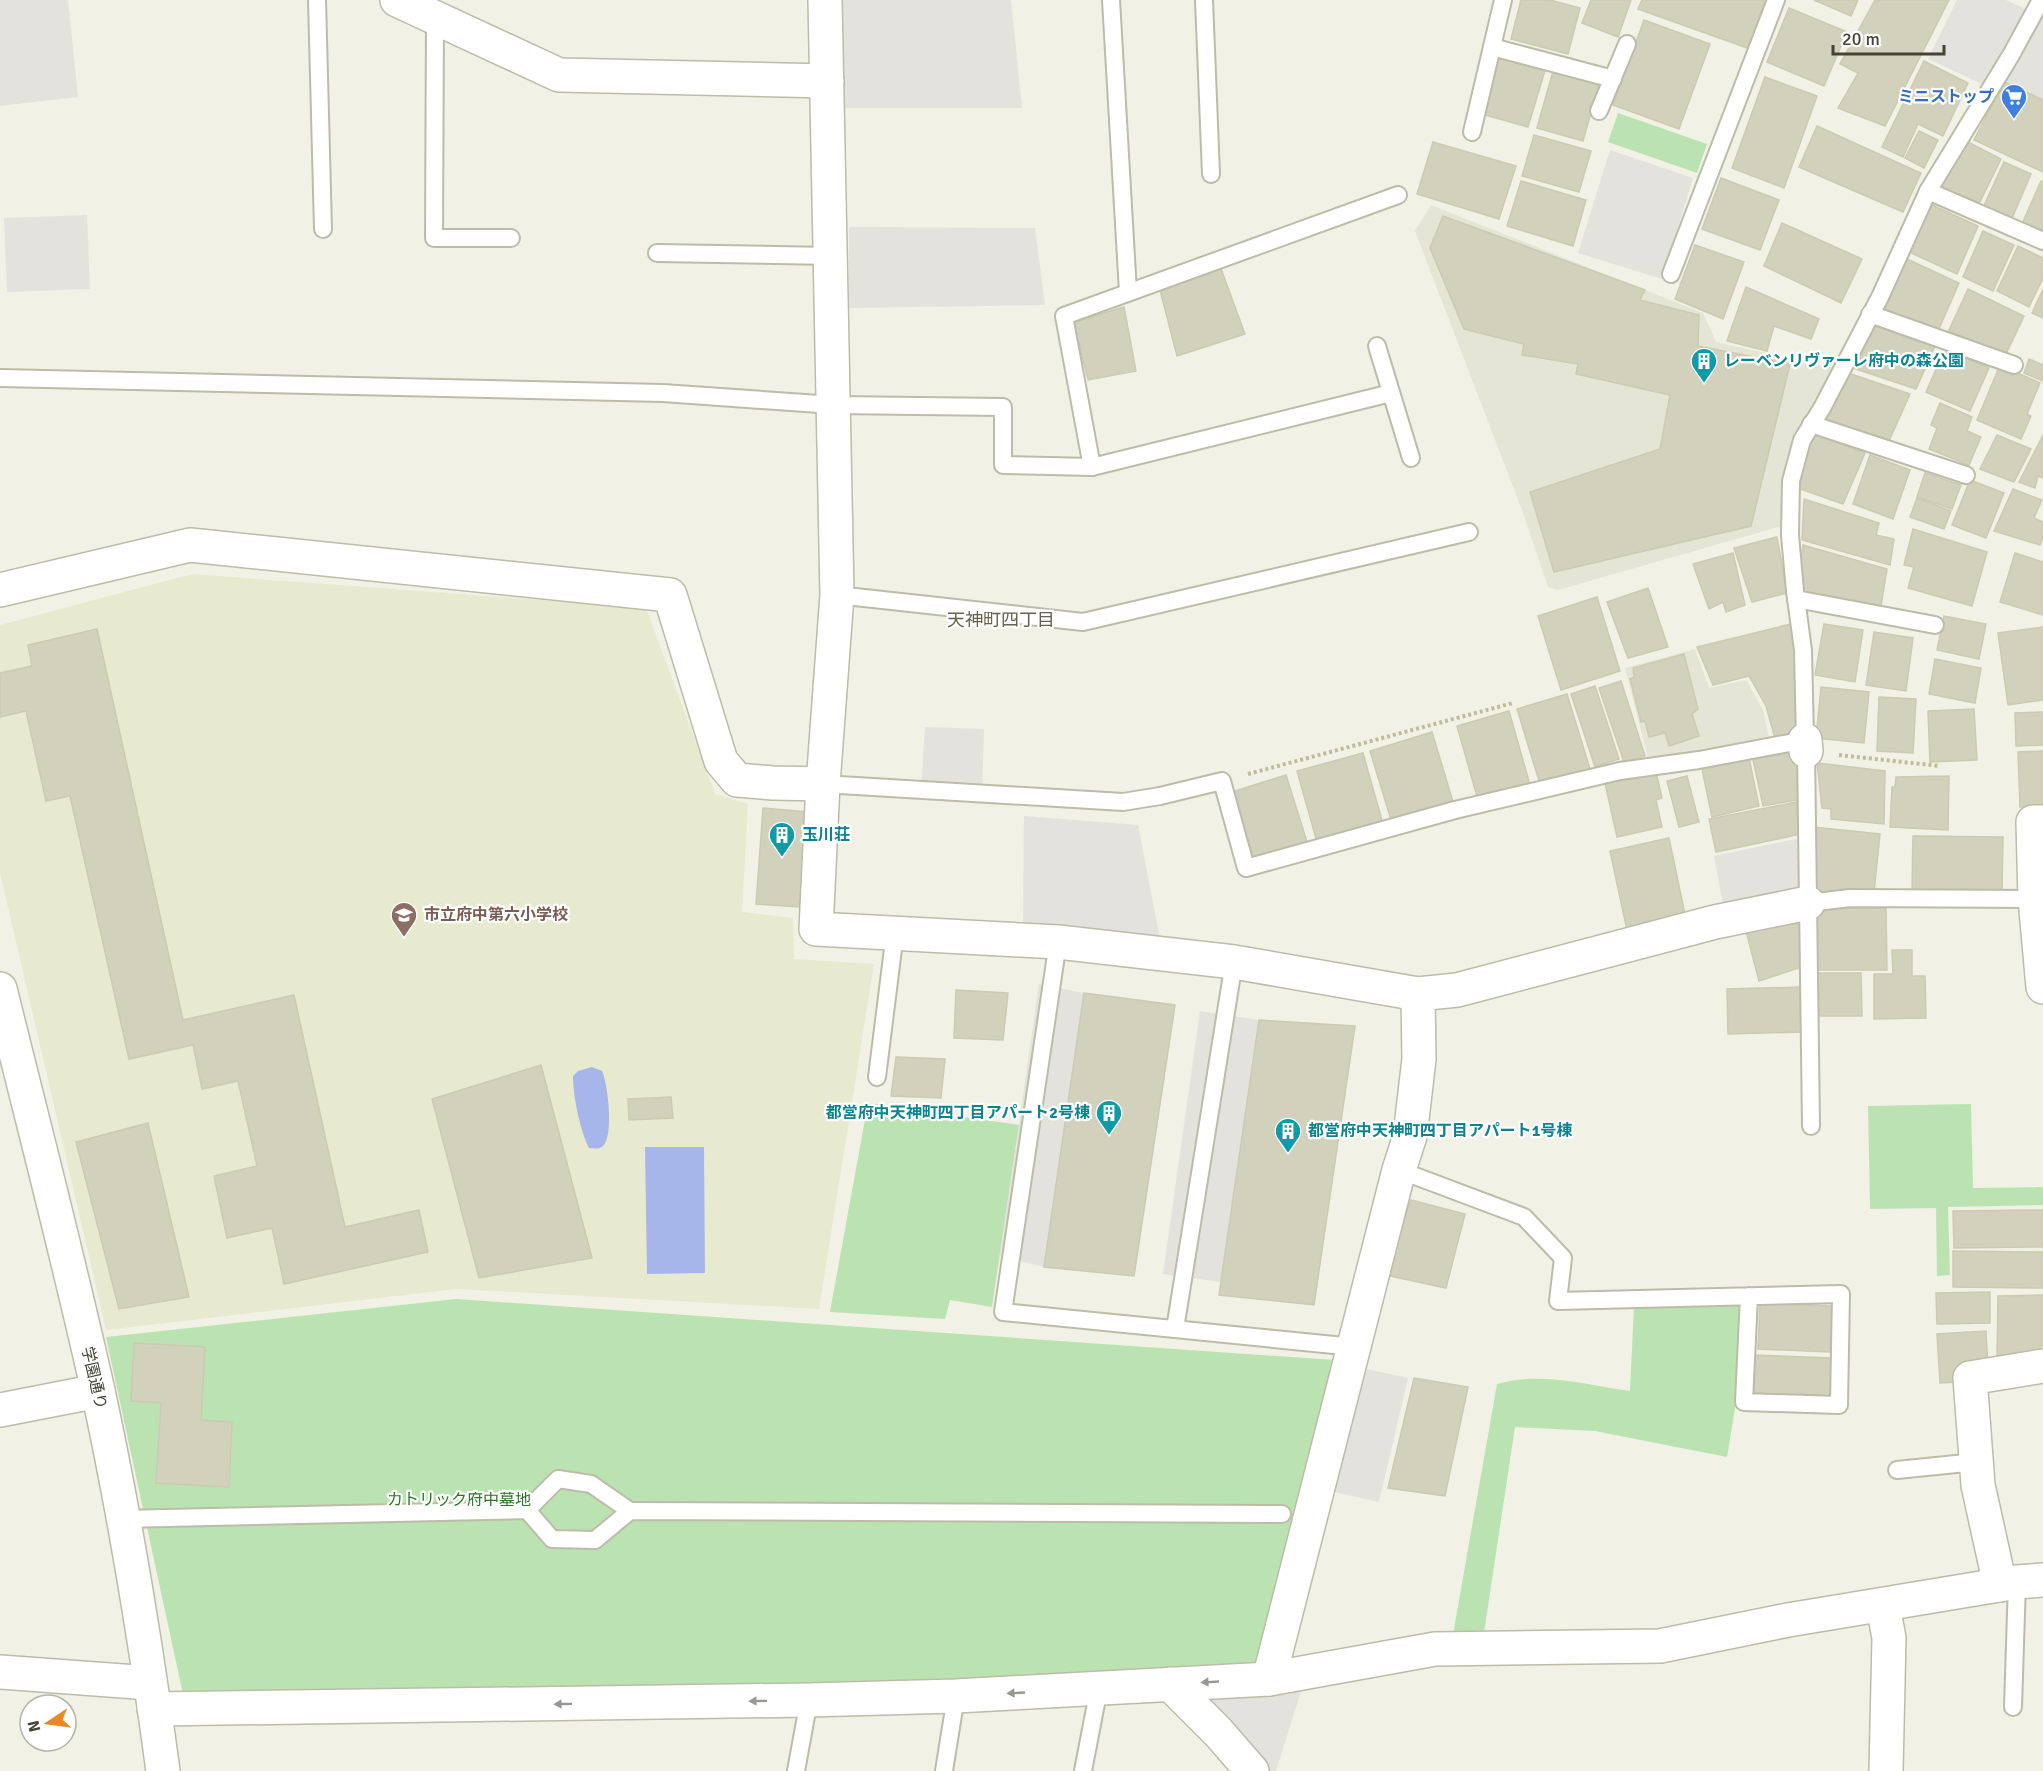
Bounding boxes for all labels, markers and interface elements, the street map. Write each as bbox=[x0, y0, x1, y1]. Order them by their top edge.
scale bar bbox=[1833, 18, 1944, 56]
text: 20 m bbox=[1842, 28, 1880, 50]
supermarket icon: ミニストップ bbox=[1999, 82, 2029, 120]
place label: ミニストップ bbox=[1898, 87, 1994, 107]
building icon: レーベンリヴァーレ府中の森公園 bbox=[1689, 346, 1719, 384]
place label: レーベンリヴァーレ府中の森公園 bbox=[1724, 351, 1964, 371]
district label: 天神町四丁目 bbox=[947, 609, 1055, 631]
building icon: 玉川荘 bbox=[767, 820, 797, 858]
place label: 玉川荘 bbox=[802, 825, 850, 845]
school or university icon: 市立府中第六小学校 bbox=[389, 900, 419, 938]
place label: 市立府中第六小学校 bbox=[424, 905, 568, 925]
building icon: 都営府中天神町四丁目アパート2号棟 bbox=[1094, 1098, 1124, 1136]
place label: 都営府中天神町四丁目アパート2号棟 bbox=[826, 1103, 1090, 1123]
building icon: 都営府中天神町四丁目アパート1号棟 bbox=[1273, 1116, 1303, 1154]
place label: 都営府中天神町四丁目アパート1号棟 bbox=[1308, 1121, 1572, 1141]
street label: 学園通り bbox=[77, 1345, 111, 1411]
park label: カトリック府中墓地 bbox=[387, 1490, 531, 1510]
one-way arrow bbox=[1201, 1678, 1220, 1687]
one-way arrow bbox=[1006, 1688, 1025, 1697]
north arrow bbox=[18, 1693, 78, 1753]
one-way arrow bbox=[748, 1696, 767, 1706]
one-way arrow bbox=[553, 1699, 572, 1708]
text: N bbox=[23, 1718, 45, 1734]

